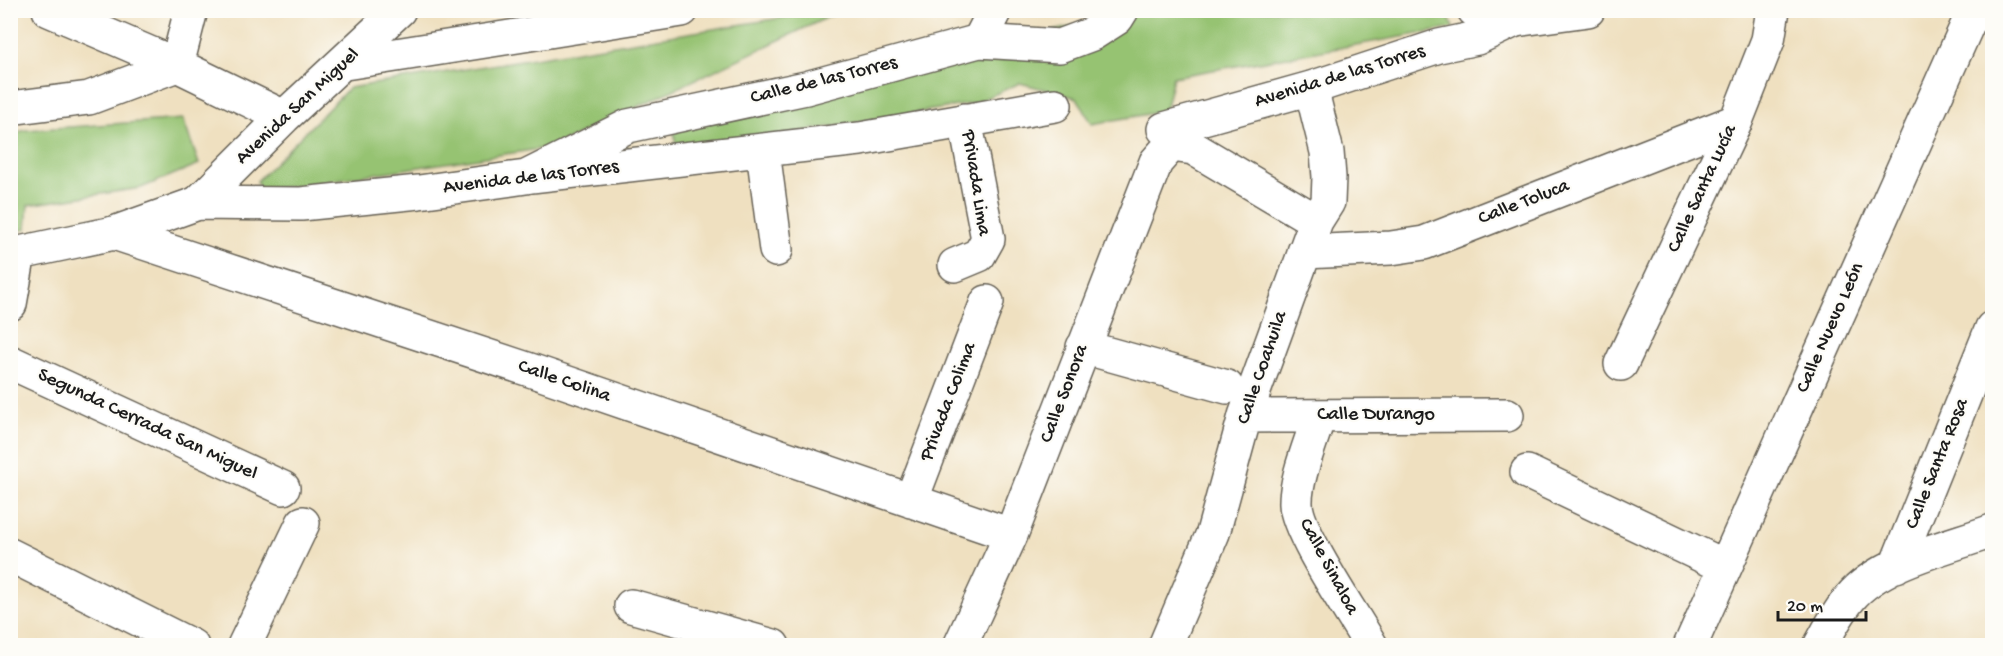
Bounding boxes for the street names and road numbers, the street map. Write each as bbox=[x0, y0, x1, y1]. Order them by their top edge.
street label: Avenida de las Torres bbox=[1252, 40, 1428, 114]
street label: Avenida San Miguel bbox=[231, 44, 365, 170]
street label: Calle de las Torres bbox=[748, 52, 900, 110]
street label: Calle Santa Lucía bbox=[1663, 121, 1743, 257]
street label: Privada Lima bbox=[955, 127, 995, 238]
street label: Avenida de las Torres bbox=[442, 156, 621, 200]
street label: Calle Toluca bbox=[1475, 175, 1574, 231]
street label: Calle Nuevo León bbox=[1792, 259, 1870, 397]
street label: Calle Coahuila bbox=[1233, 308, 1293, 428]
street label: Privada Colima bbox=[915, 339, 982, 465]
street label: Calle Sonora bbox=[1036, 341, 1095, 446]
street label: Calle Colina bbox=[515, 355, 614, 409]
street label: Segunda Cerrada San Miguel bbox=[34, 364, 260, 486]
street label: Calle Santa Rosa bbox=[1901, 394, 1975, 533]
street label: Calle Durango bbox=[1317, 404, 1435, 427]
street label: Calle Sinaloa bbox=[1293, 515, 1363, 620]

